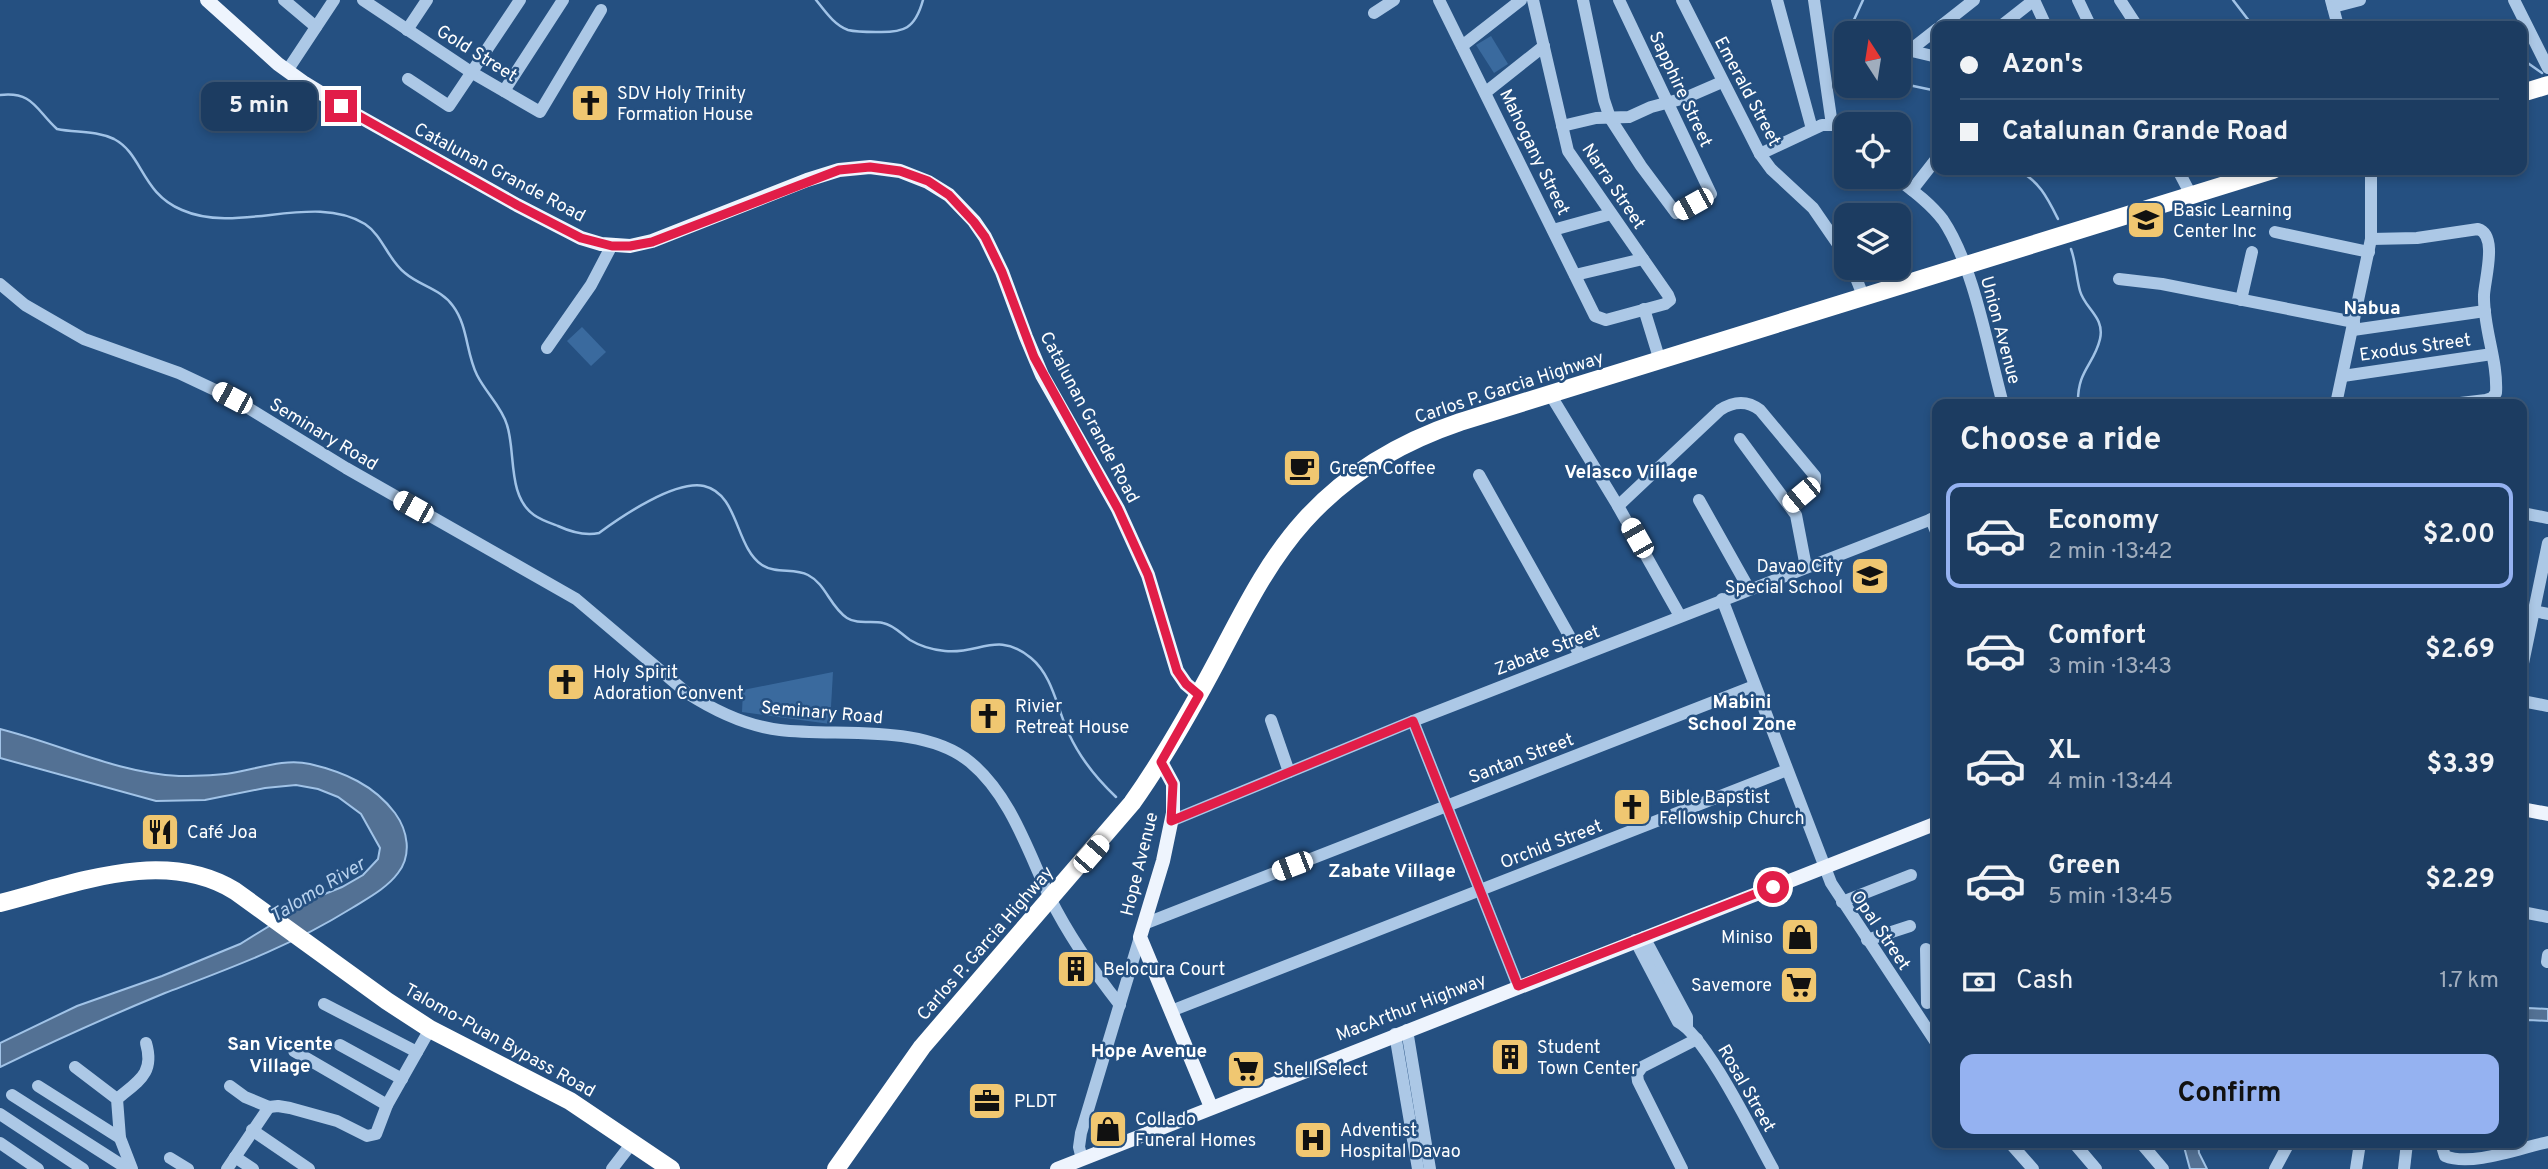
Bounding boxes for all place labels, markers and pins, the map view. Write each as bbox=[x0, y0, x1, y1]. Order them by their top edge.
church icon: SDV Holy Trinity Formation House bbox=[569, 82, 611, 124]
place label: SDV Holy Trinity Formation House bbox=[617, 83, 753, 127]
school or university icon: Basic Learning Center Inc bbox=[2125, 199, 2167, 241]
place label: Basic Learning Center Inc bbox=[2173, 200, 2292, 244]
cafe icon: Green Coffee bbox=[1281, 447, 1323, 489]
place label: Green Coffee bbox=[1329, 458, 1436, 481]
school or university icon: Davao City Special School bbox=[1849, 555, 1891, 597]
place label: Davao City Special School bbox=[1725, 556, 1843, 600]
church icon: Holy Spirit Adoration Convent bbox=[545, 661, 587, 703]
place label: Holy Spirit Adoration Convent bbox=[593, 662, 744, 706]
church icon: Rivier Retreat House bbox=[967, 695, 1009, 737]
place label: Rivier Retreat House bbox=[1015, 696, 1129, 740]
church icon: Bible Bapstist Fellowship Church bbox=[1611, 786, 1653, 828]
place label: Bible Bapstist Fellowship Church bbox=[1659, 787, 1805, 831]
restaurant icon: Café Joa bbox=[139, 811, 181, 853]
place label: Café Joa bbox=[187, 822, 257, 845]
shop icon: Miniso bbox=[1779, 916, 1821, 958]
place label: Miniso bbox=[1721, 927, 1773, 950]
building icon: Belocura Court bbox=[1055, 948, 1097, 990]
place label: Belocura Court bbox=[1103, 959, 1225, 982]
supermarket icon: Savemore bbox=[1778, 964, 1820, 1006]
place label: Savemore bbox=[1691, 975, 1772, 998]
building icon: Student Town Center bbox=[1489, 1036, 1531, 1078]
place label: Student Town Center bbox=[1537, 1037, 1638, 1081]
supermarket icon: Shell Select bbox=[1225, 1048, 1267, 1090]
place label: Shell Select bbox=[1273, 1059, 1368, 1082]
office icon: PLDT bbox=[966, 1080, 1008, 1122]
place label: PLDT bbox=[1014, 1091, 1057, 1114]
shop icon: Collado Funeral Homes bbox=[1087, 1108, 1129, 1150]
place label: Collado Funeral Homes bbox=[1135, 1109, 1256, 1153]
hospital icon: Adventist Hospital Davao bbox=[1292, 1119, 1334, 1161]
place label: Adventist Hospital Davao bbox=[1340, 1120, 1461, 1164]

